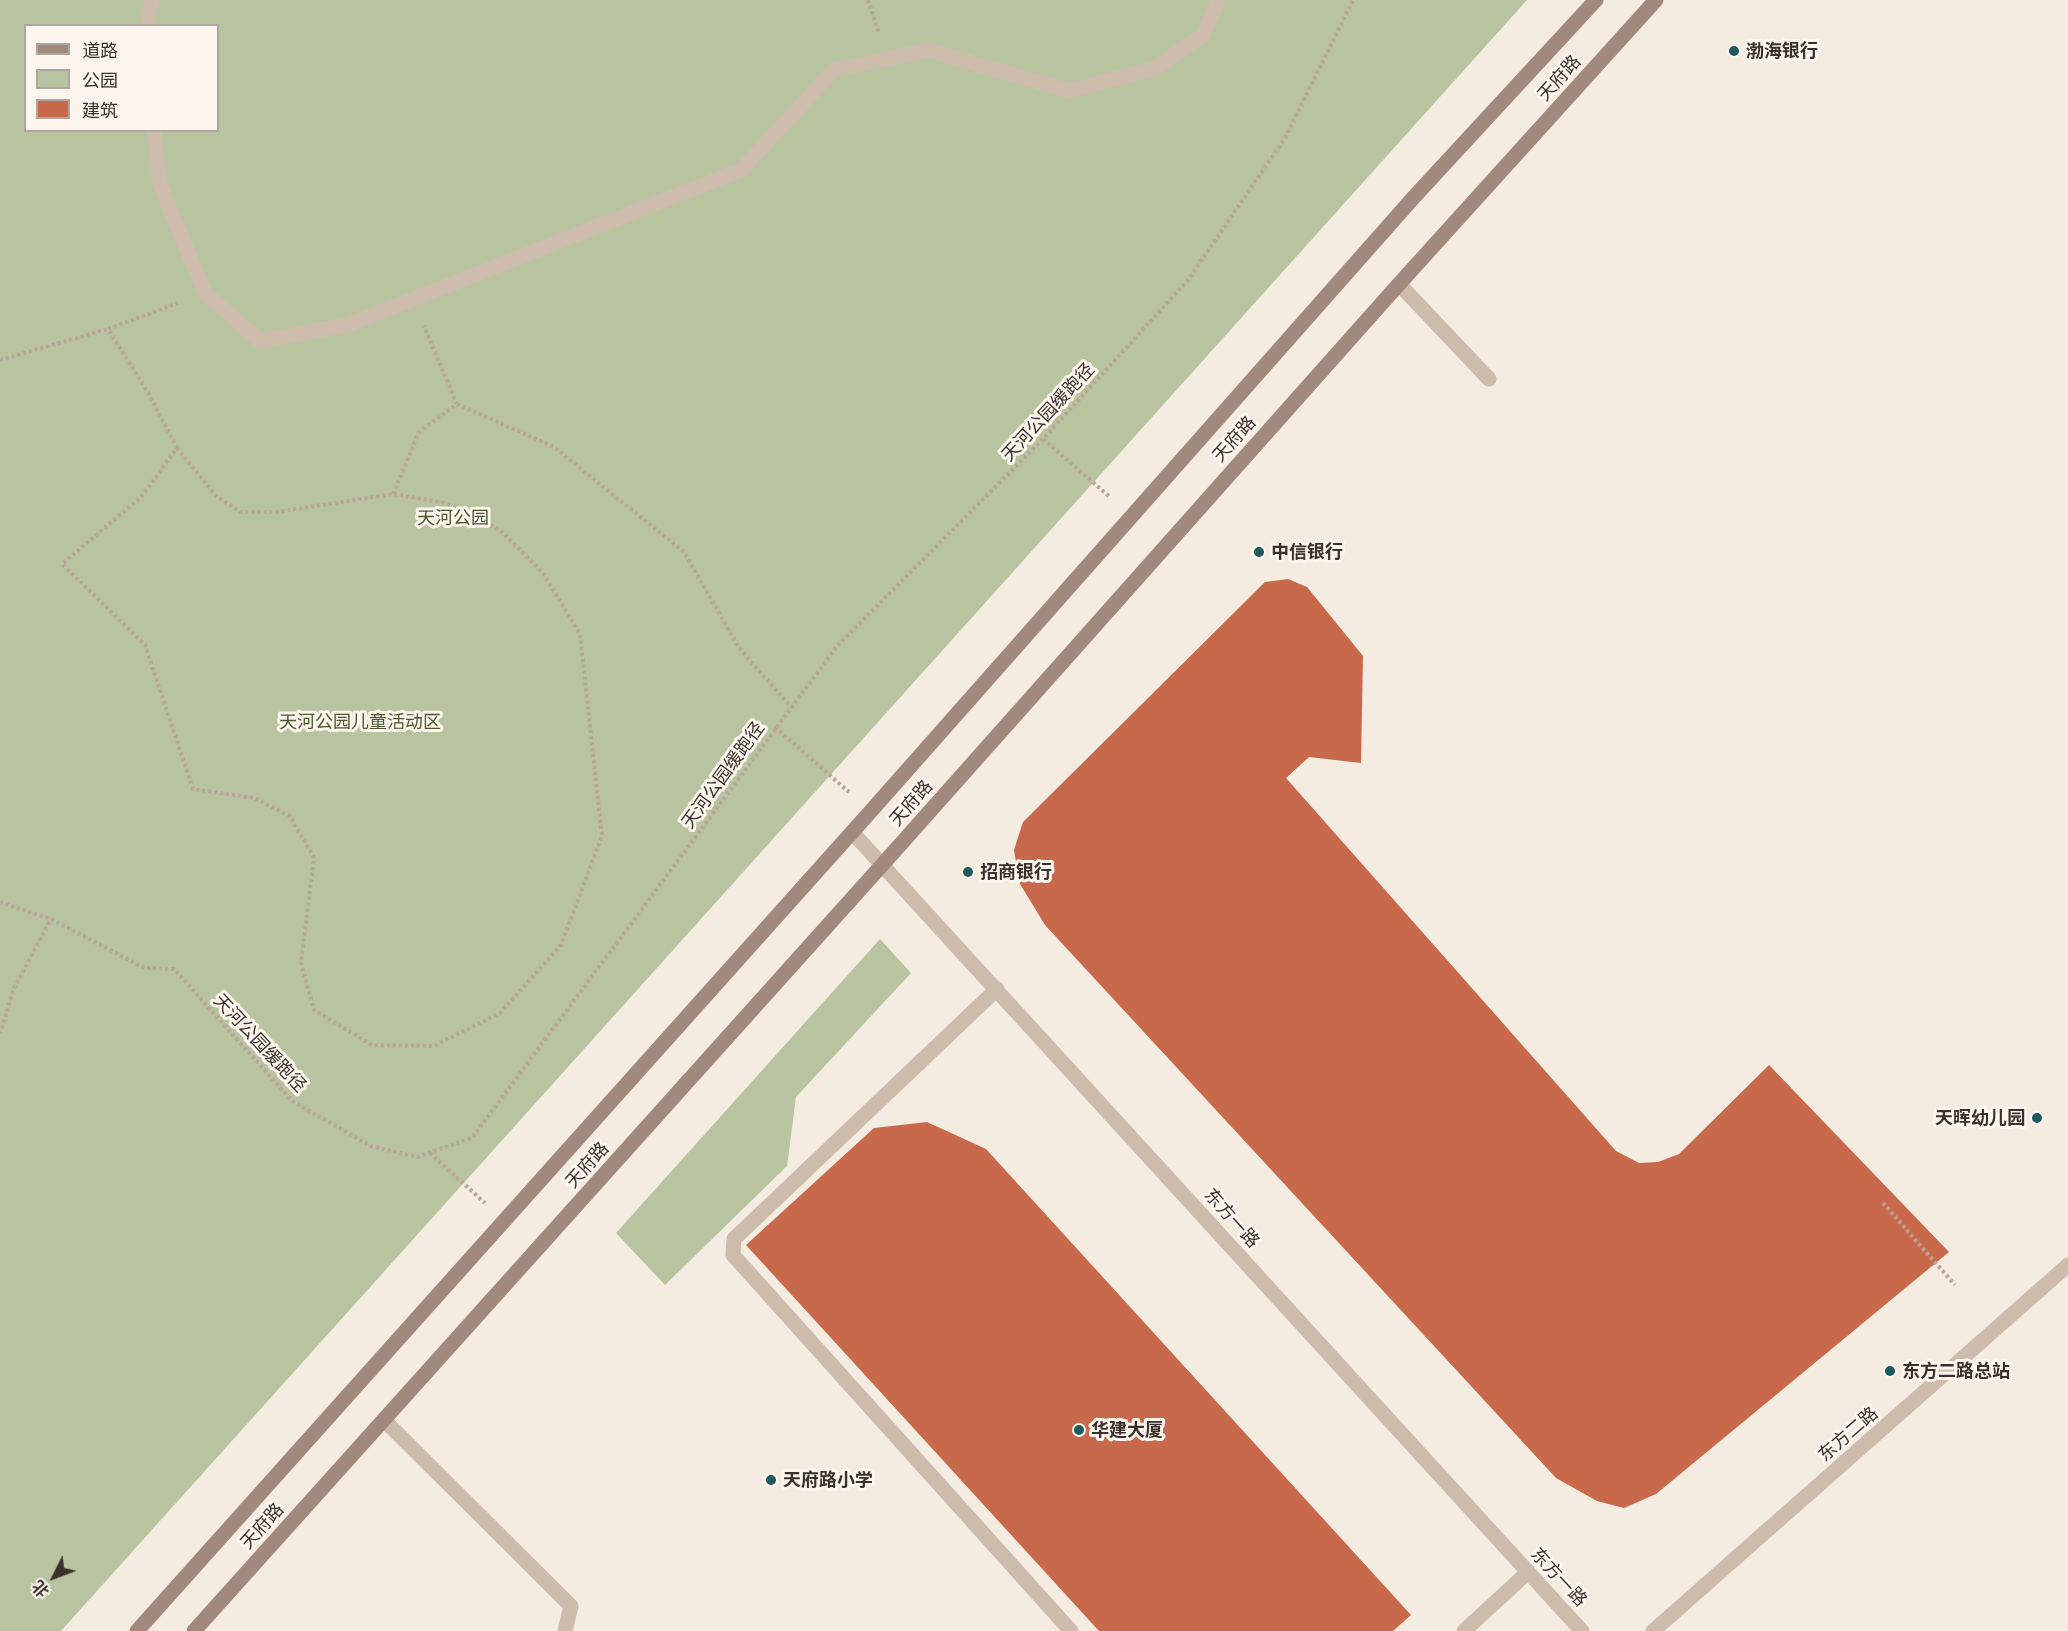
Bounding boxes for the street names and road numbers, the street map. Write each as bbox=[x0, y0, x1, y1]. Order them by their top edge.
street label: 天府路 bbox=[1533, 51, 1585, 105]
street label: 天河公园缓跑径 bbox=[997, 359, 1099, 465]
street label: 天府路 bbox=[1208, 412, 1260, 466]
street label: 天河公园缓跑径 bbox=[677, 718, 769, 832]
street label: 天府路 bbox=[885, 776, 937, 830]
street label: 天河公园缓跑径 bbox=[209, 990, 311, 1096]
street label: 天府路 bbox=[561, 1138, 613, 1192]
street label: 东方一路 bbox=[1200, 1184, 1264, 1252]
street label: 东方二路 bbox=[1814, 1402, 1882, 1466]
street label: 天府路 bbox=[236, 1499, 288, 1553]
street label: 东方一路 bbox=[1527, 1543, 1591, 1611]

